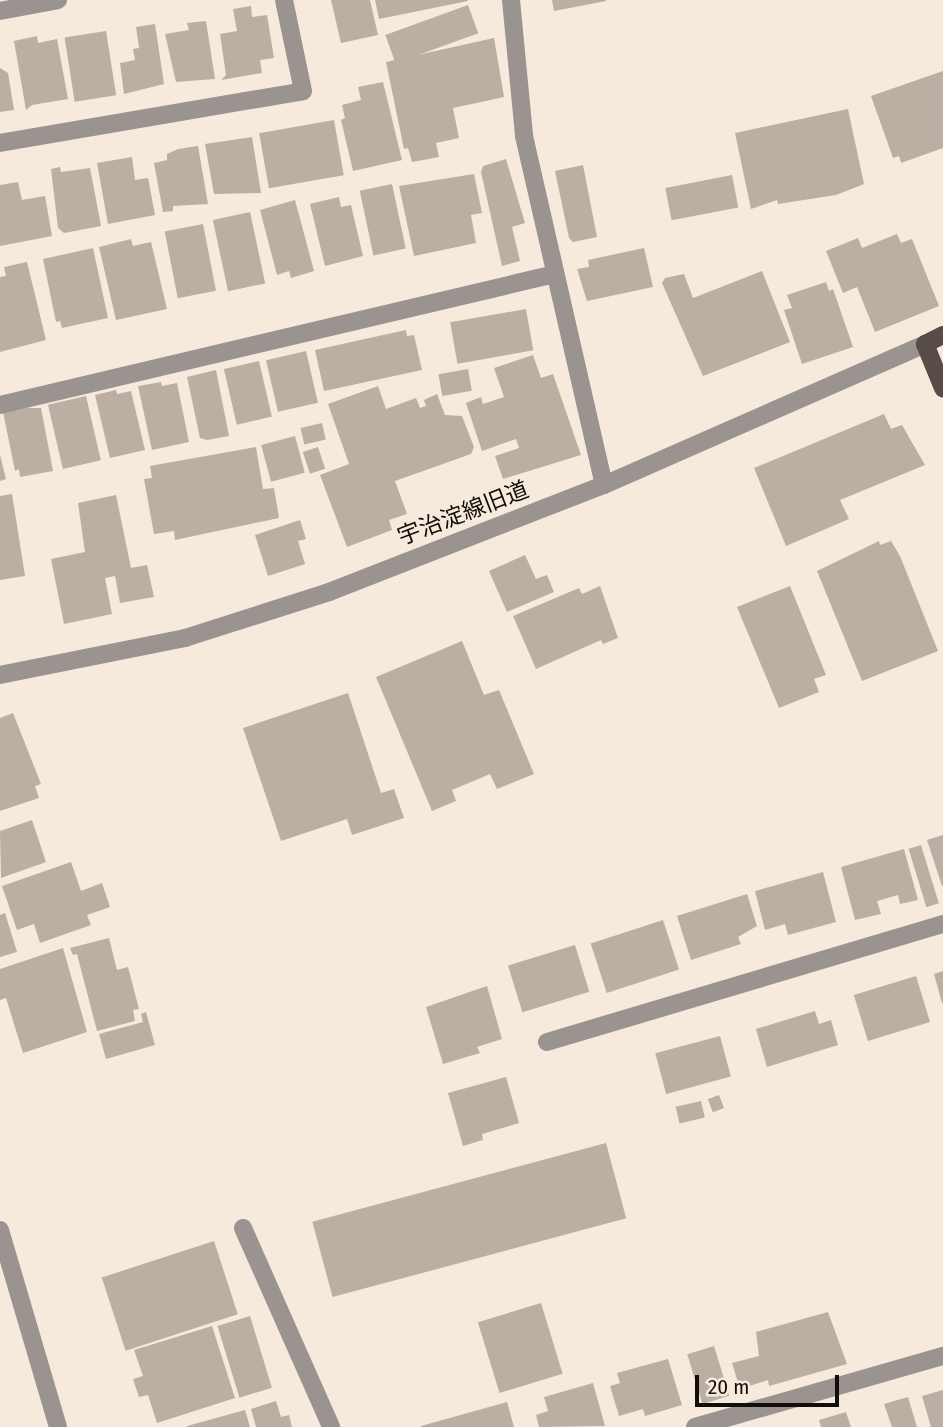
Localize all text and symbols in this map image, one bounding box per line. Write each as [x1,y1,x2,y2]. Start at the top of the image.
street label: 宇治淀線旧道 [394,475,532,551]
scale bar [698,1360,842,1404]
text: 20 m [708,1374,749,1400]

